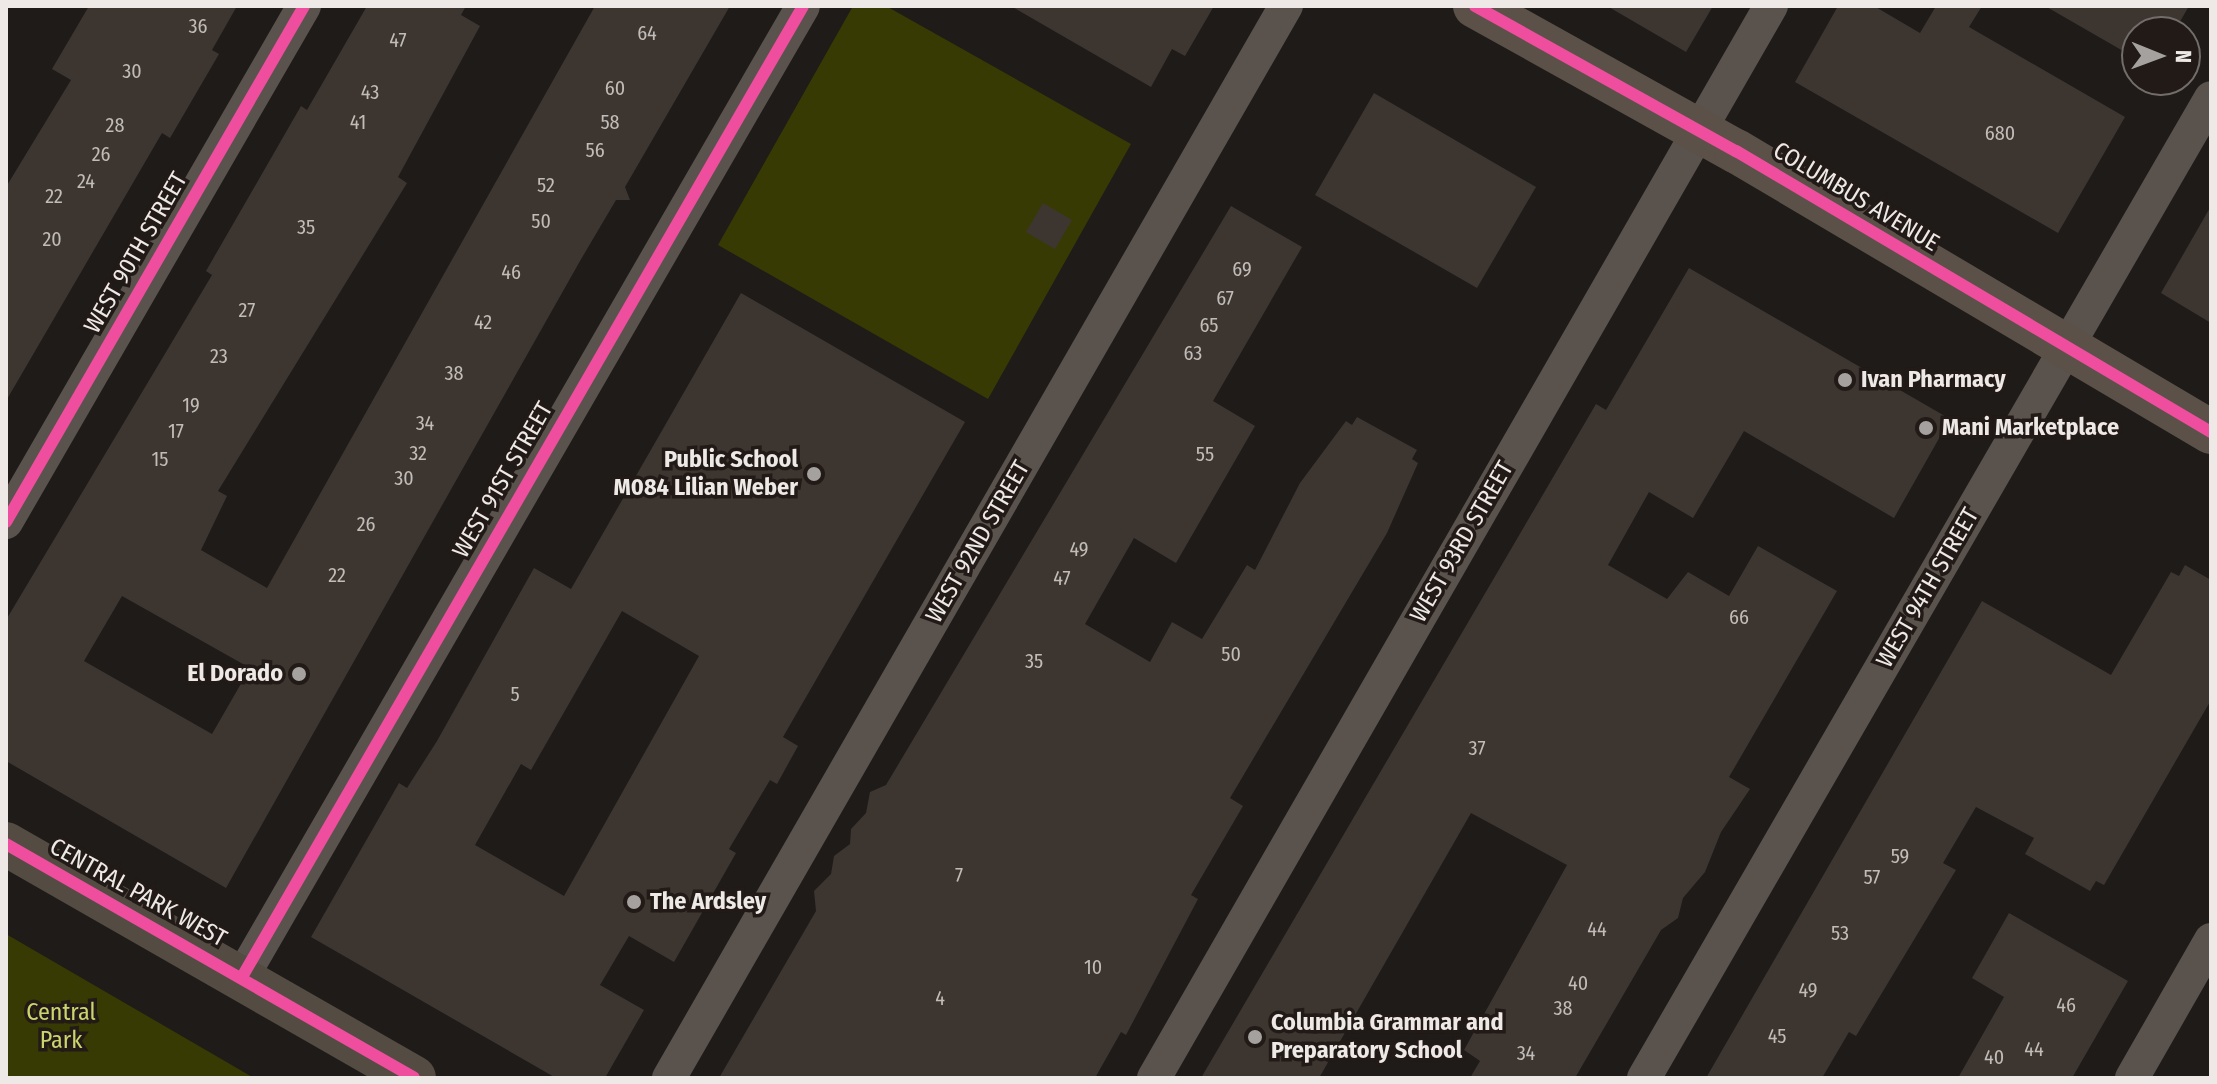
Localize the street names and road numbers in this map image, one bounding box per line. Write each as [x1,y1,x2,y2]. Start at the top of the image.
street label: COLUMBUS AVENUE [1768,136,1944,258]
street label: WEST 90TH STREET [78,167,194,339]
street label: WEST 91ST STREET [447,397,559,563]
street label: WEST 92ND STREET [920,456,1036,628]
street label: WEST 93RD STREET [1404,456,1520,628]
street label: WEST 94TH STREET [1871,503,1985,673]
street label: CENTRAL PARK WEST [45,832,231,954]

